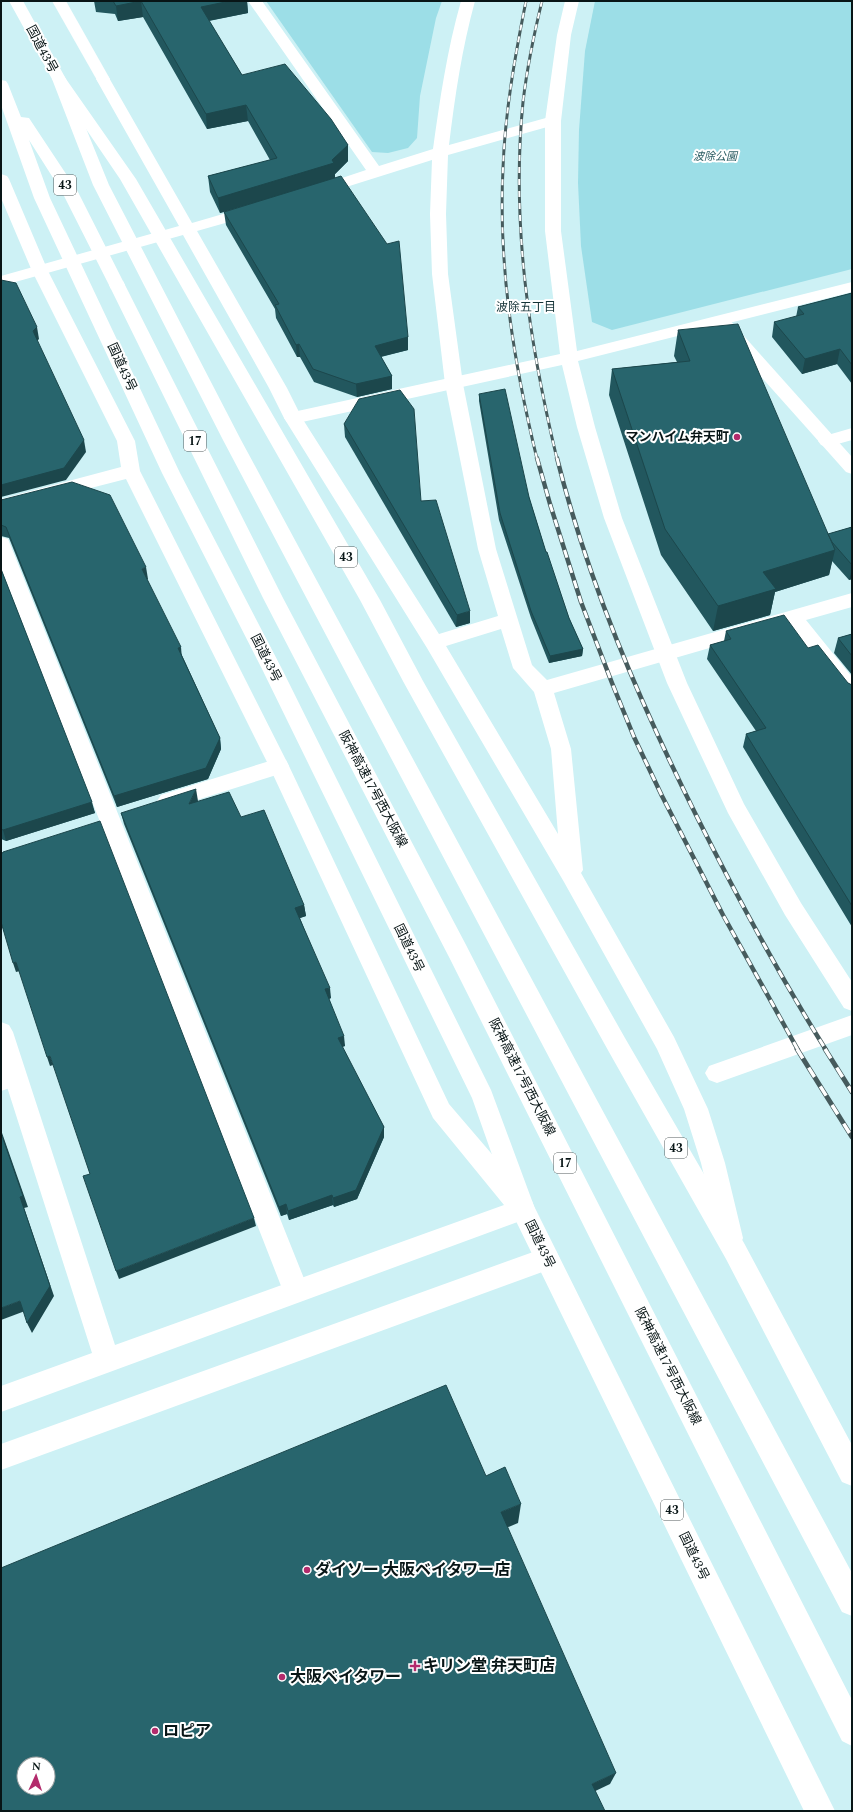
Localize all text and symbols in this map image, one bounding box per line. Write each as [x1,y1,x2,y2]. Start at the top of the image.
street label: 国道43号 [21,21,63,77]
park label: 波除公園 [693,148,739,165]
road number: 43 [54,175,76,195]
district label: 波除五丁目 [496,298,556,317]
street label: 国道43号 [102,339,142,395]
place label: マンハイム弁天町 [626,427,729,447]
road number: 17 [184,431,206,451]
marker: マンハイム弁天町 [732,432,742,442]
road number: 43 [335,547,357,567]
street label: 国道43号 [245,630,287,686]
street label: 阪神高速17号西大阪線 [334,727,412,851]
street label: 国道43号 [389,920,429,976]
street label: 阪神高速17号西大阪線 [484,1015,560,1139]
road number: 43 [665,1138,687,1158]
road number: 17 [554,1153,576,1173]
street label: 国道43号 [520,1216,560,1272]
street label: 阪神高速17号西大阪線 [630,1304,706,1428]
road number: 43 [661,1500,683,1520]
street label: 国道43号 [674,1528,714,1584]
place label: ダイソー 大阪ベイタワー店 [315,1558,510,1582]
marker: ダイソー 大阪ベイタワー店 [302,1565,312,1575]
place label: キリン堂 弁天町店 [423,1654,555,1678]
marker: キリン堂 弁天町店 [410,1661,420,1671]
place label: 大阪ベイタワー [290,1665,401,1689]
marker: 大阪ベイタワー [277,1672,287,1682]
place label: ロピア [163,1719,211,1743]
marker: ロピア [150,1726,160,1736]
north arrow [16,1756,56,1796]
text: N [32,1758,41,1775]

